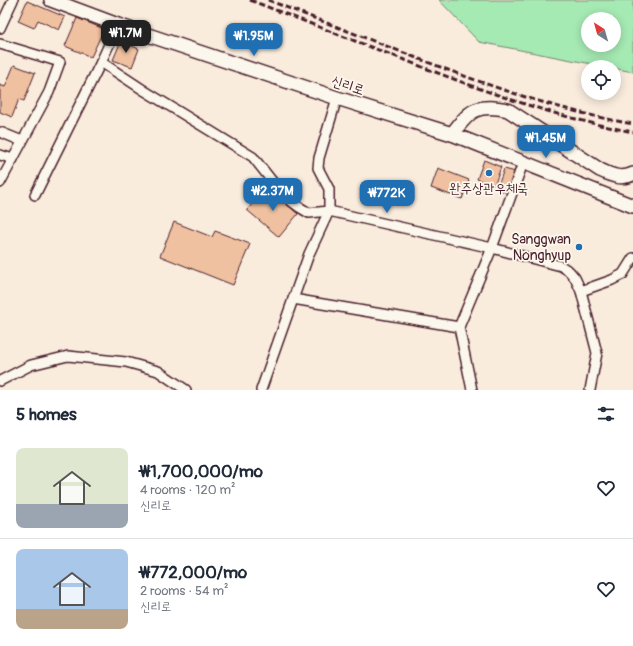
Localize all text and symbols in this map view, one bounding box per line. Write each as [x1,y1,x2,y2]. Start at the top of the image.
north arrow [581,12,621,52]
map controls [581,12,621,100]
pin: ₩1.7M [98,20,154,54]
pin: ₩1.95M [221,23,287,57]
text: ₩1.7M [110,25,142,41]
text: ₩1.95M [235,28,273,44]
button: locate [581,60,621,100]
street label: 신리로 [329,72,367,99]
pin: ₩1.45M [513,125,579,159]
text: ₩1.45M [526,130,566,146]
marker: 완주상관우체국 [484,168,494,178]
pin: ₩2.37M [240,178,306,212]
pin: ₩772K [359,180,415,214]
place label: 완주상관우체국 [450,180,528,197]
text: ₩2.37M [252,183,294,199]
text: ₩772K [369,185,405,201]
place label: Sanggwan Nonghyup [511,231,571,264]
marker: Sanggwan Nonghyup [574,242,584,252]
icon: filters [595,403,617,425]
text: 5 homes [16,404,77,425]
text: ₩1,700,000/mo [140,461,263,482]
icon: home [48,464,96,512]
icon: heart [595,477,617,499]
text: 4 rooms · 120 m² [140,482,235,498]
text: 신리로 [140,498,171,514]
text: ₩772,000/mo [140,562,247,583]
icon: home [48,565,96,613]
icon: heart [595,578,617,600]
text: 2 rooms · 54 m² [140,583,228,599]
text: 신리로 [140,599,171,615]

